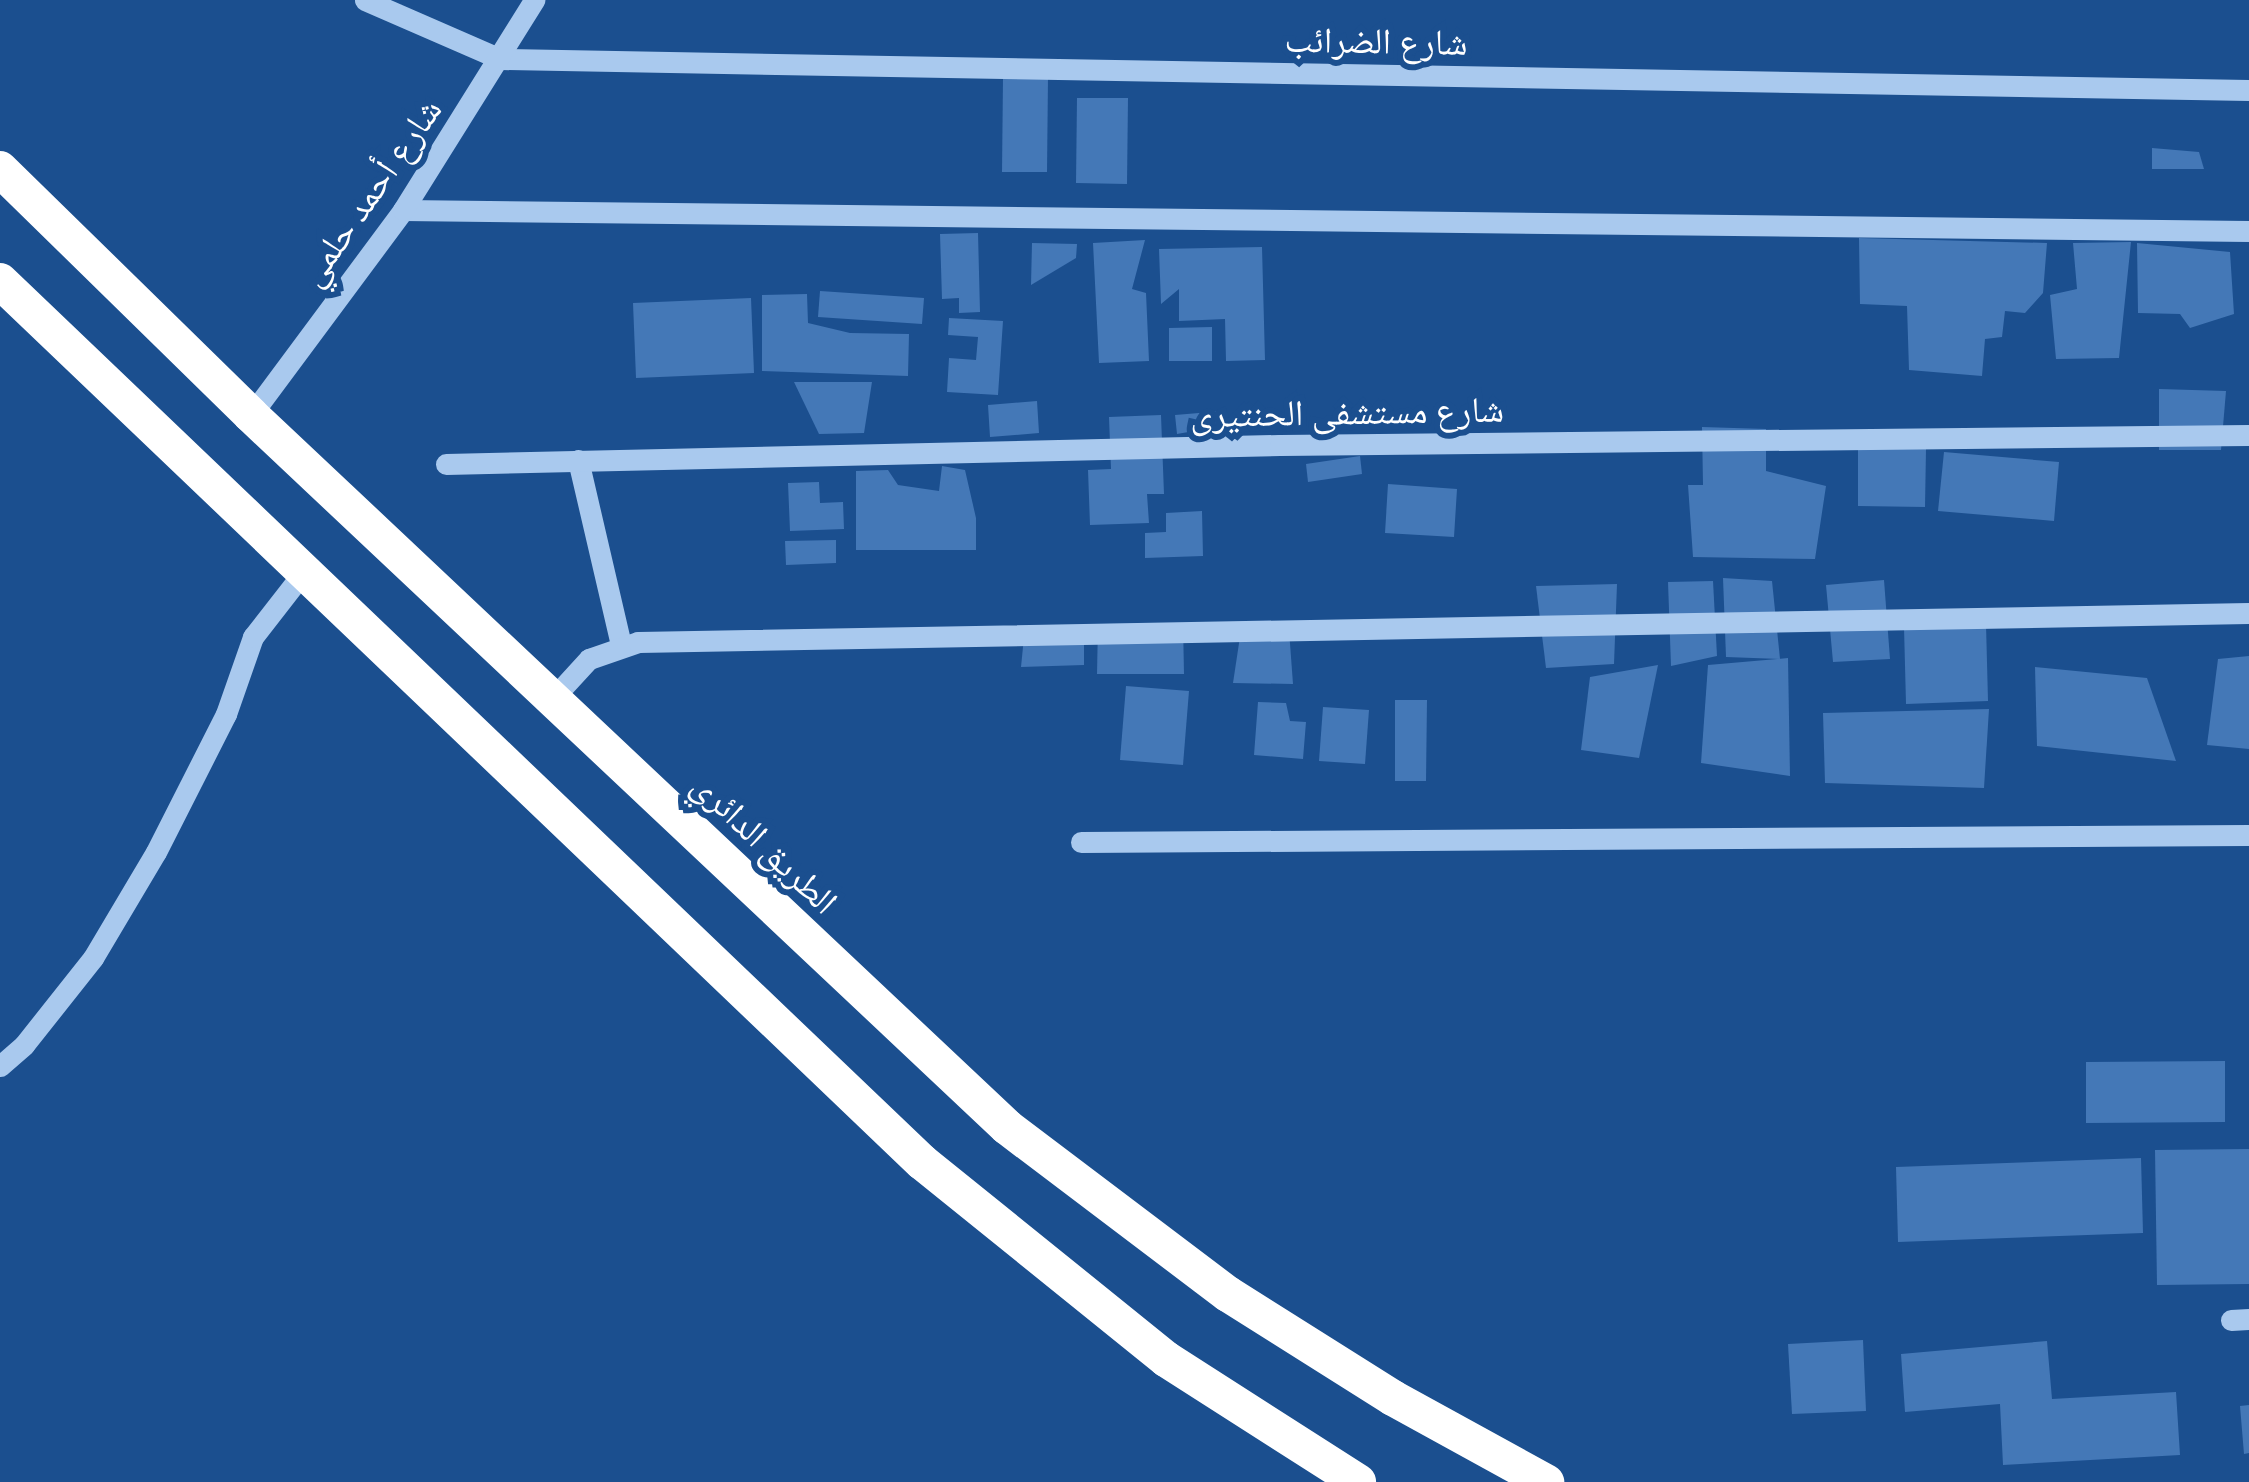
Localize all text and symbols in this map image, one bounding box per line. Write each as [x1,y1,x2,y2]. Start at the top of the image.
street label: شارع الضرائب [1284,18,1468,64]
street label: شارع أحمد حلمي [289,90,451,294]
street label: شارع مستشفى الحنتيرى [1190,388,1504,436]
street label: الطريق الدائري [683,763,847,923]

